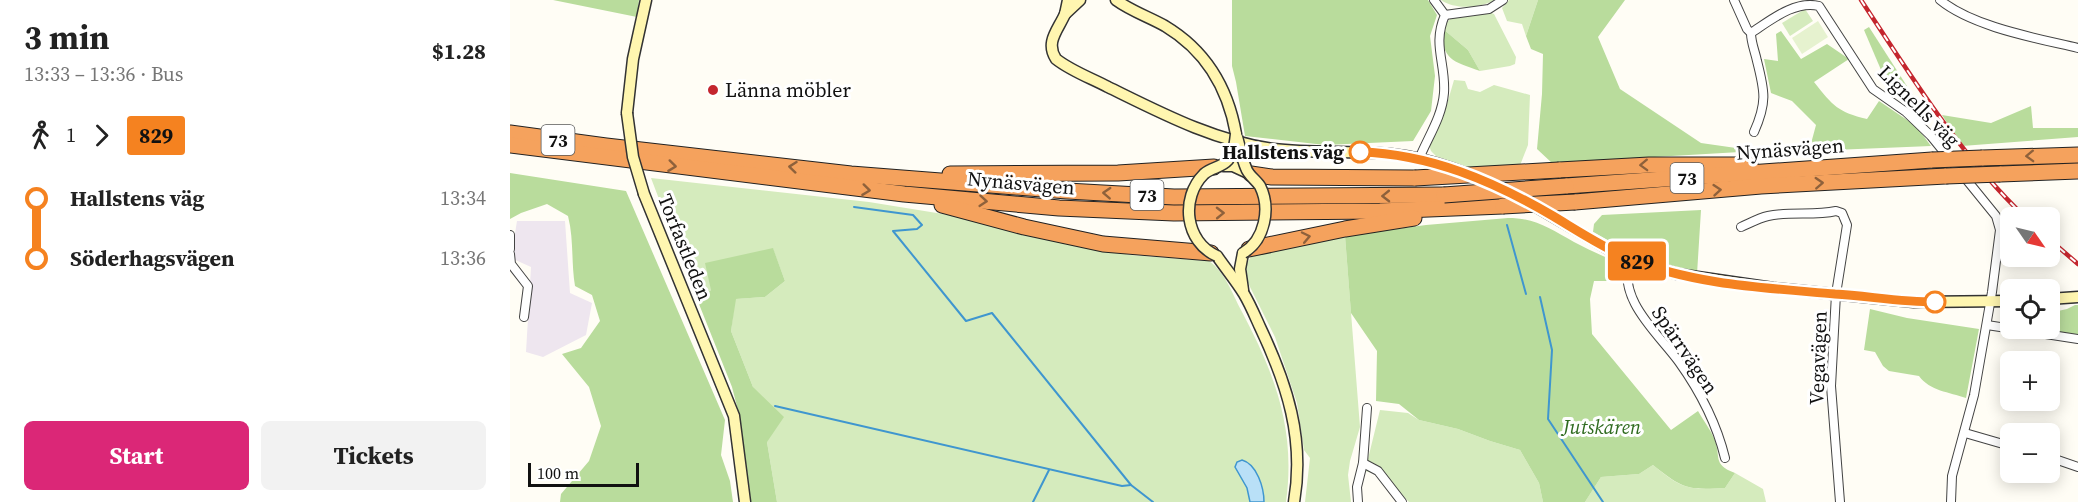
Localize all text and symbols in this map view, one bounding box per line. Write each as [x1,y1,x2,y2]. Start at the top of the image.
text: 3 min [24,15,110,60]
text: $1.28 [432,36,486,66]
street label: Lignells väg [1872,59,1966,153]
text: 13:33 – 13:36 · Bus [24,60,183,88]
place label: Länna möbler [725,76,851,104]
marker: Länna möbler [706,83,720,97]
icon: walk [24,119,57,152]
icon: forward [85,119,118,152]
text: 1 [66,121,76,149]
text: 829 [139,121,173,150]
road number: 73 [542,125,574,155]
street label: Nynäsvägen [1735,131,1845,167]
place label: Hallstens väg [1222,138,1344,166]
marker: Hallstens väg [1349,141,1371,163]
one-way arrow [2025,150,2034,163]
one-way arrow [1639,159,1648,172]
one-way arrow [668,160,677,172]
one-way arrow [789,161,798,174]
road number: 73 [1670,163,1704,193]
street label: Nynäsvägen [966,164,1076,202]
one-way arrow [1814,177,1823,190]
road number: 73 [1130,180,1164,210]
text: Hallstens väg [70,183,204,213]
one-way arrow [861,183,870,196]
text: 13:34 [440,184,486,212]
one-way arrow [1712,184,1722,197]
one-way arrow [1102,187,1111,200]
street label: Torfastleden [651,190,719,304]
one-way arrow [1381,190,1390,202]
one-way arrow [979,195,988,208]
one-way arrow [1215,207,1224,219]
north arrow [2000,207,2060,267]
map controls [2000,207,2060,483]
one-way arrow [1301,231,1311,244]
line badge: 829 [1602,242,1672,280]
text: Söderhagsvägen [70,243,235,273]
text: 13:36 [440,244,486,272]
text: 829 [1620,247,1654,276]
button: locate [2000,279,2060,339]
unlabelled marker [1924,291,1946,313]
street label: Spärrvägen [1645,300,1725,400]
street label: Vegavägen [1802,310,1834,406]
button: + [2000,351,2060,411]
park label: Jutskären [1560,413,1642,441]
button: Start [24,421,249,490]
button: Tickets [261,421,486,490]
button: − [2000,423,2060,483]
scale bar [528,460,639,488]
text: 100 m [537,462,579,484]

